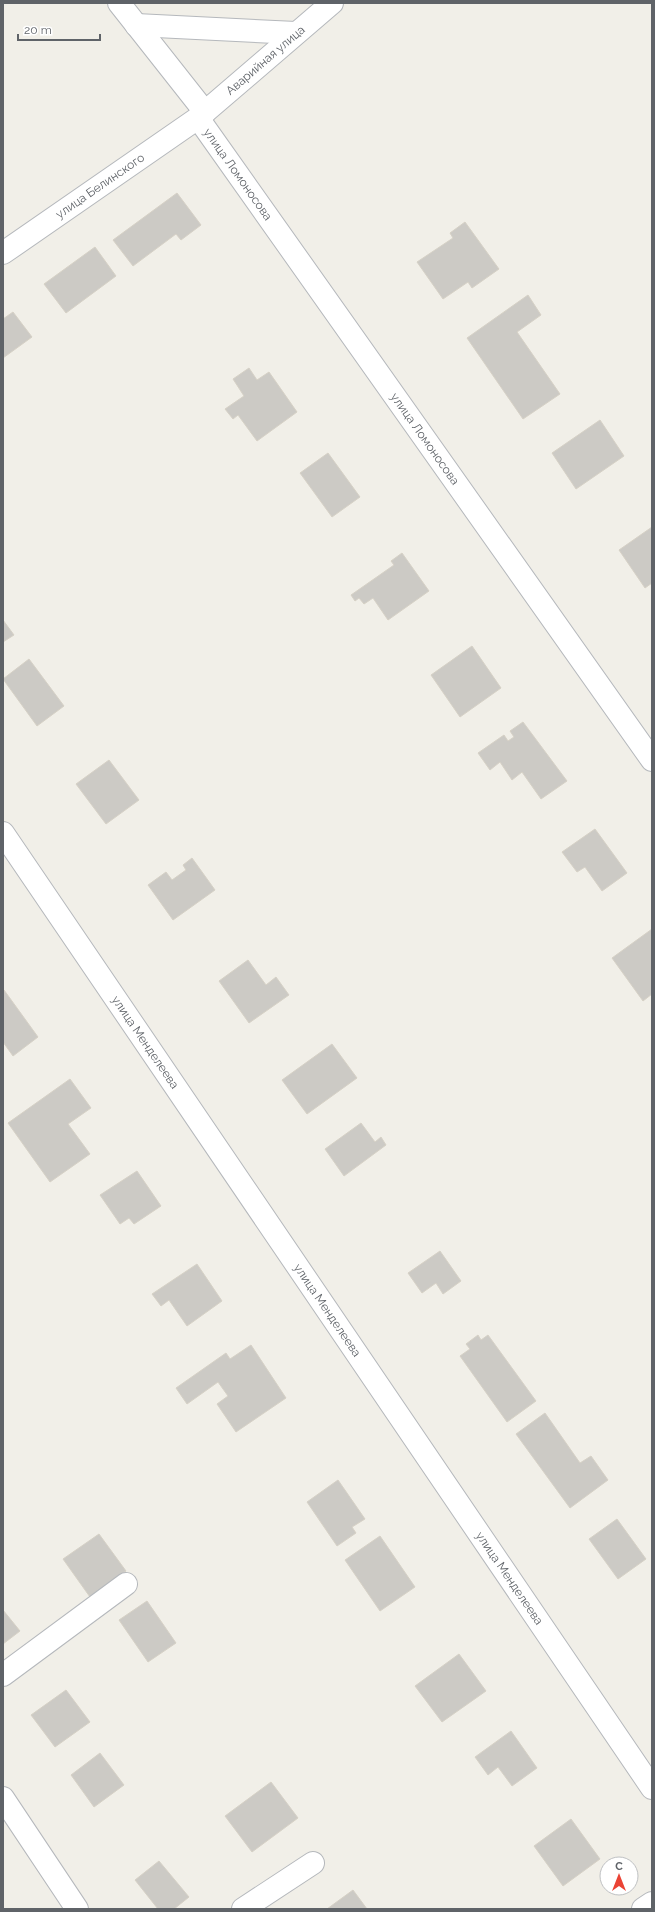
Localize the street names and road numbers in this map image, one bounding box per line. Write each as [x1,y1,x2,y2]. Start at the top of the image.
street label: Аварийная улица [223,23,308,98]
street label: улица Ломоносова [201,126,275,223]
street label: улица Белинского [53,150,147,221]
street label: улица Ломоносова [388,390,462,488]
street label: улица Менделеева [109,993,182,1091]
street label: улица Менделеева [291,1261,364,1359]
street label: улица Менделеева [473,1529,546,1627]

